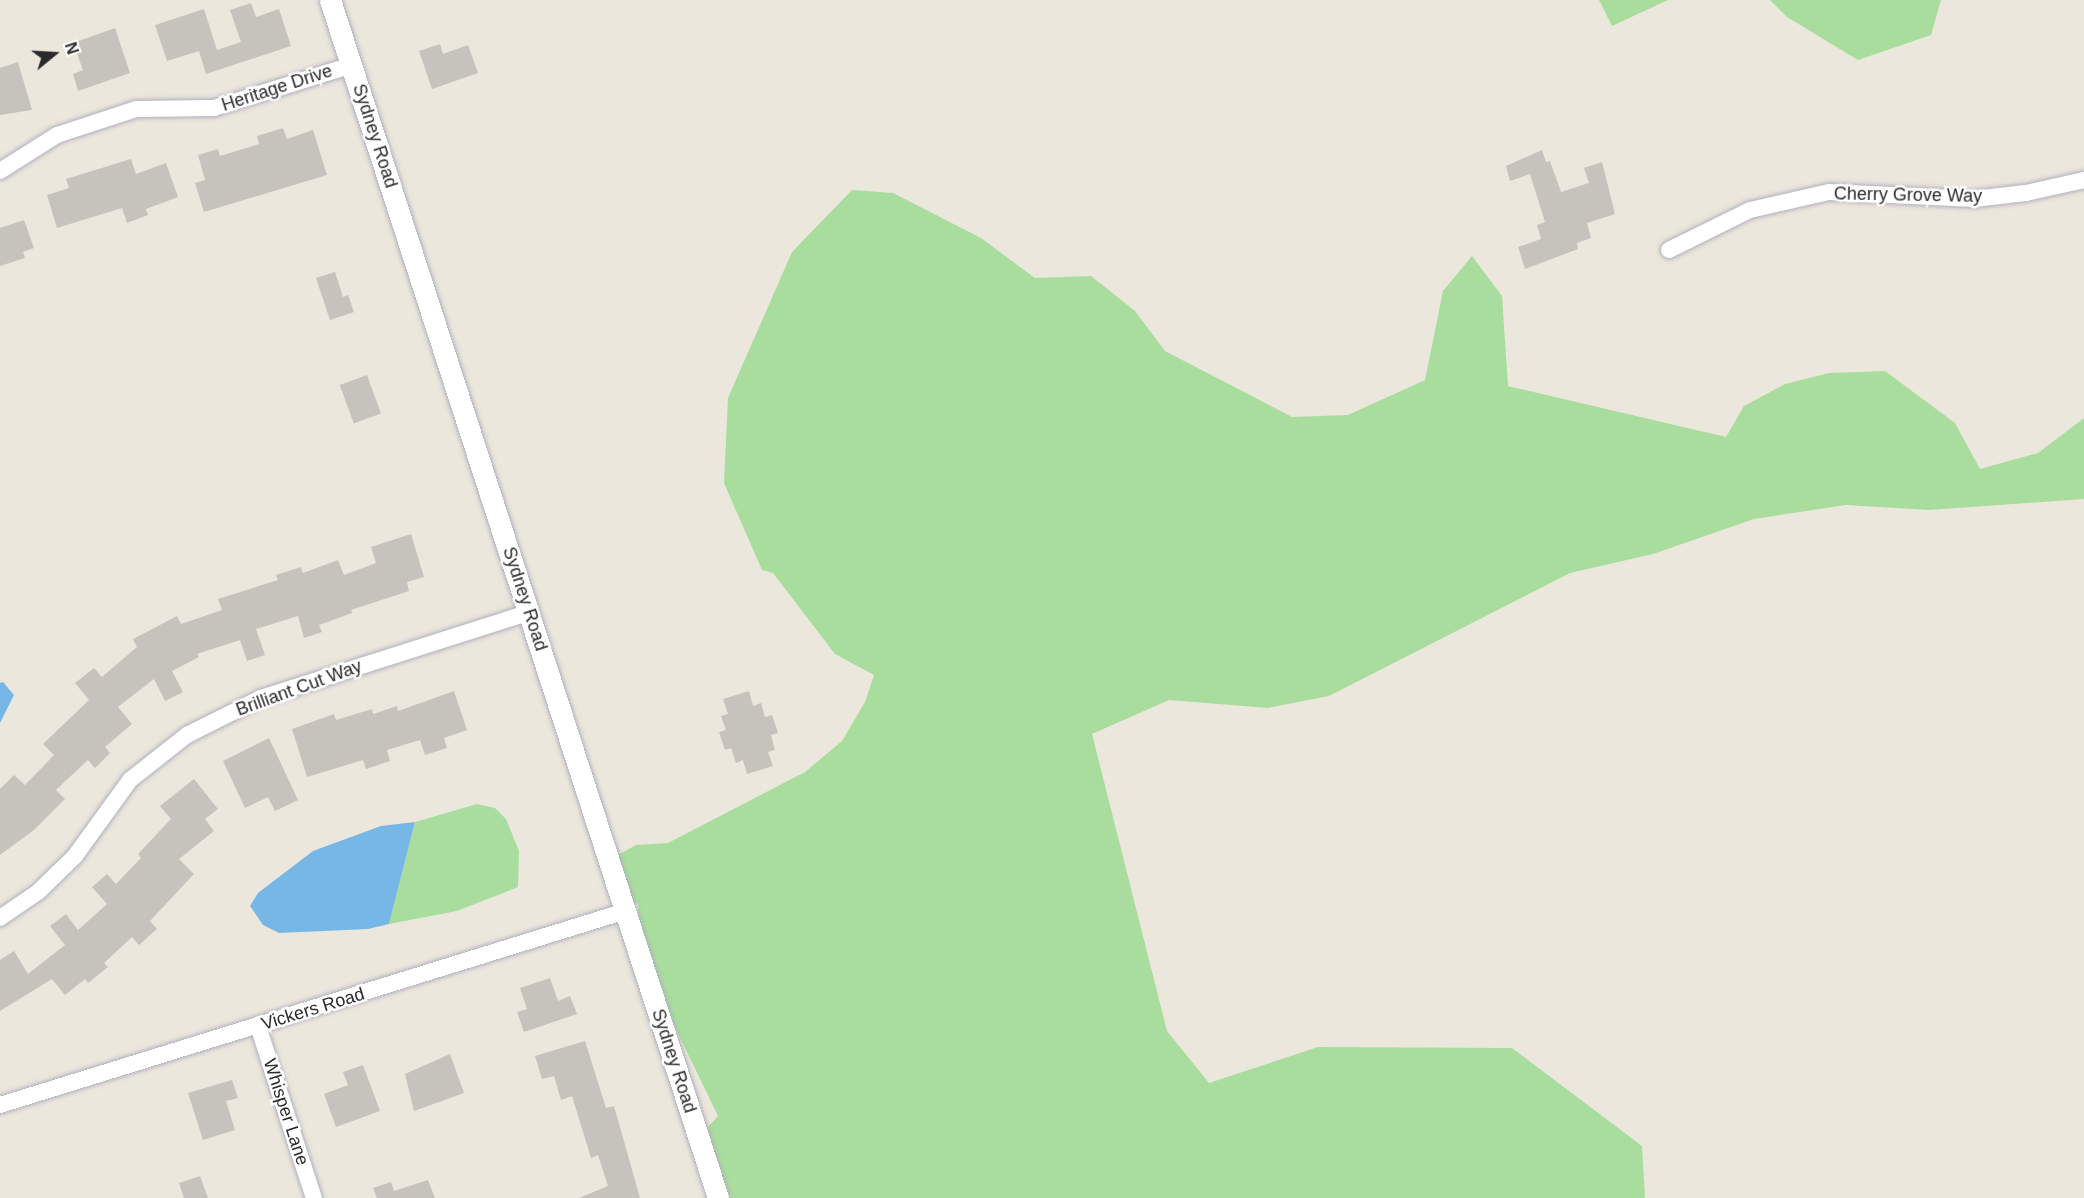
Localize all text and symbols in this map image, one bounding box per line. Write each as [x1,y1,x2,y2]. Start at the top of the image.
north arrow [24,24,84,84]
text: N [62,40,81,56]
street label: Heritage Drive [219,60,335,116]
street label: Sydney Road [348,81,402,191]
street label: Cherry Grove Way [1834,183,1982,207]
street label: Sydney Road [498,544,552,654]
street label: Brilliant Cut Way [233,655,365,721]
street label: Vickers Road [259,983,367,1035]
street label: Sydney Road [647,1006,701,1116]
street label: Whisper Lane [259,1056,313,1168]

